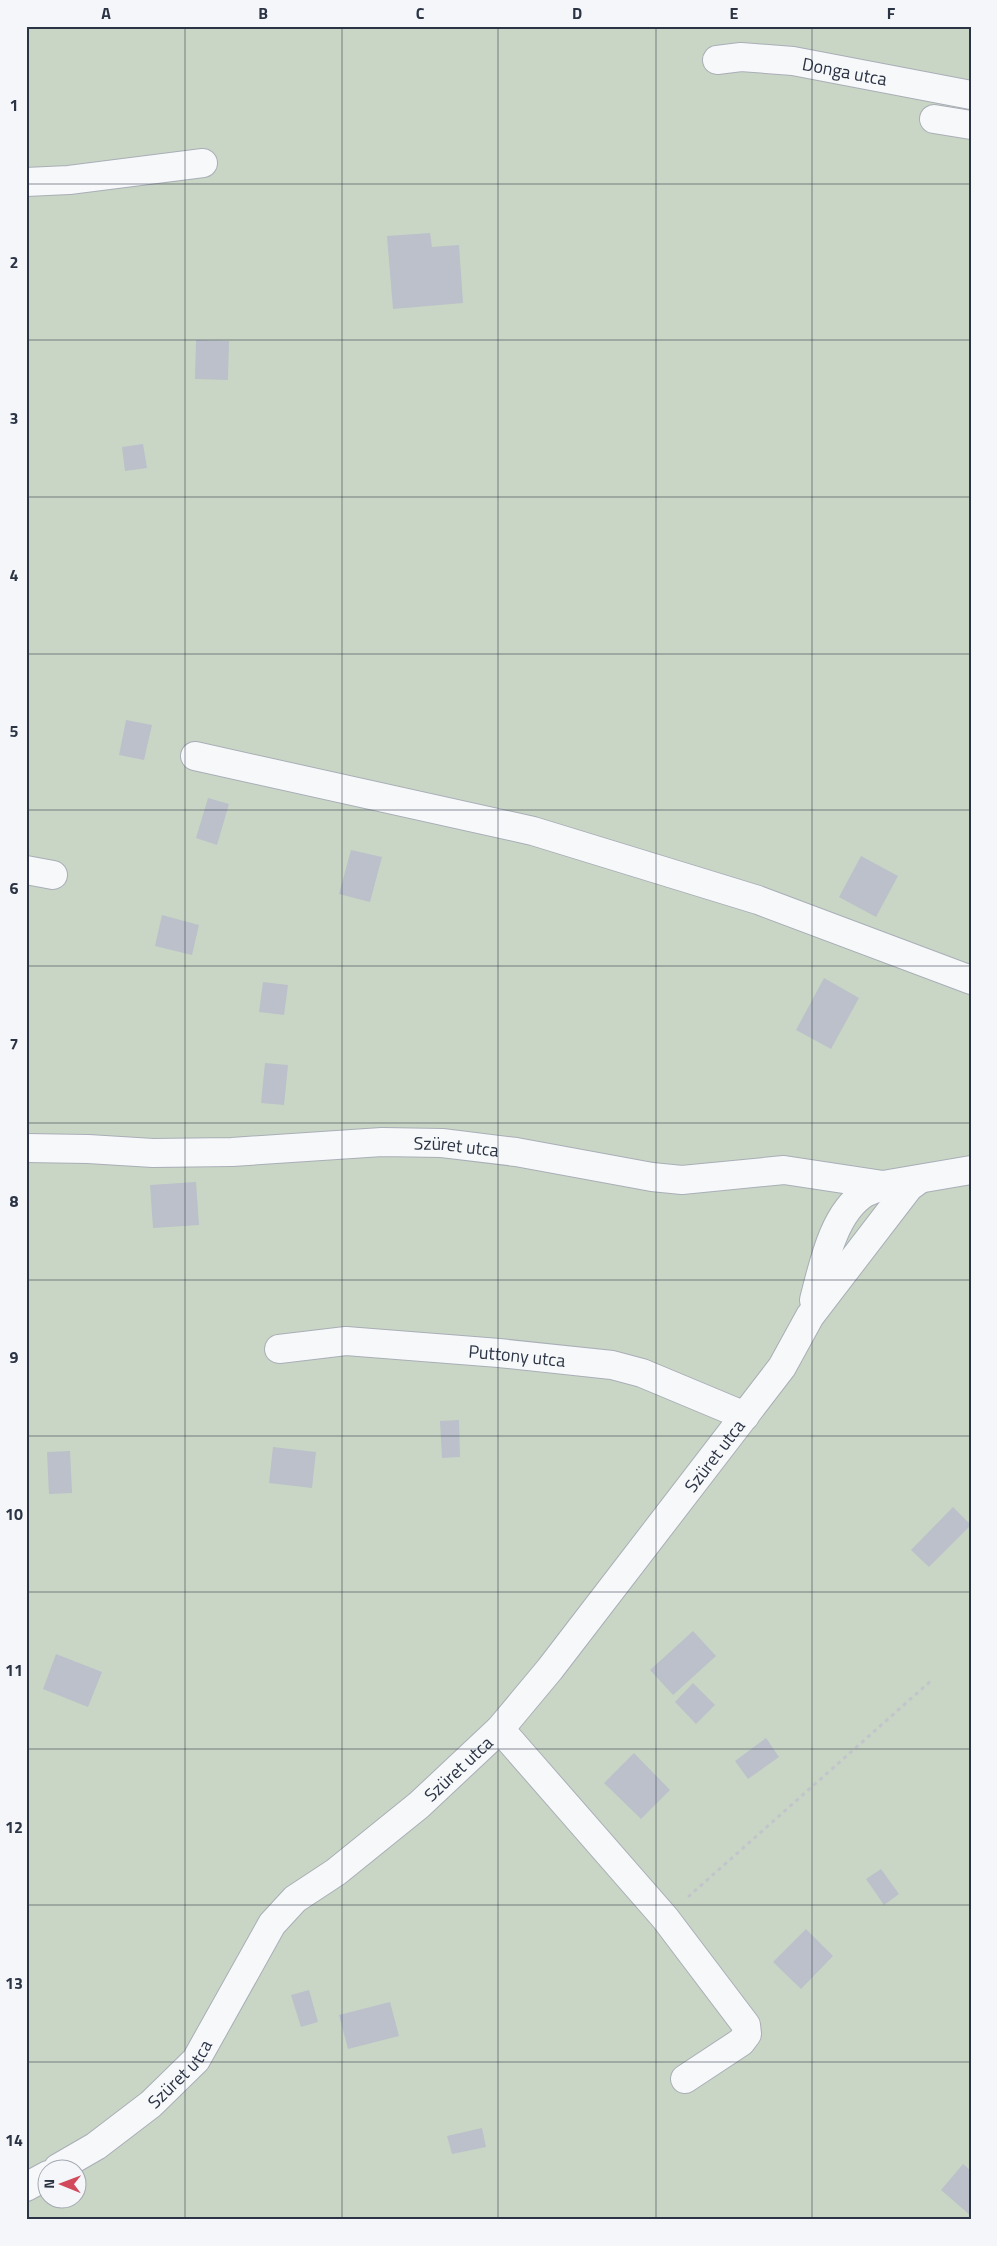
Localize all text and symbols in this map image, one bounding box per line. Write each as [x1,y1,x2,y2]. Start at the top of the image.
text: A [101,1,111,25]
text: B [258,1,268,25]
text: C [416,1,425,25]
text: D [572,1,582,25]
text: E [730,1,739,25]
text: F [887,1,896,25]
street label: Donga utca [800,50,889,92]
text: 1 [10,93,18,117]
text: 2 [10,250,18,274]
text: 3 [10,406,18,430]
text: 4 [10,563,19,587]
text: 5 [10,719,19,743]
text: 6 [10,876,19,900]
text: 7 [10,1032,18,1056]
street label: Szüret utca [413,1129,501,1163]
text: 8 [10,1189,19,1213]
street label: Puttony utca [467,1337,567,1373]
text: 9 [10,1345,19,1369]
street label: Szüret utca [677,1413,751,1498]
text: 10 [5,1502,23,1526]
text: 11 [5,1658,23,1682]
street label: Szüret utca [417,1729,498,1808]
text: 12 [5,1815,23,1839]
text: 13 [5,1971,23,1995]
street label: Szüret utca [141,2034,218,2114]
text: 14 [5,2128,23,2152]
north arrow [38,2158,88,2208]
text: N [38,2179,59,2189]

